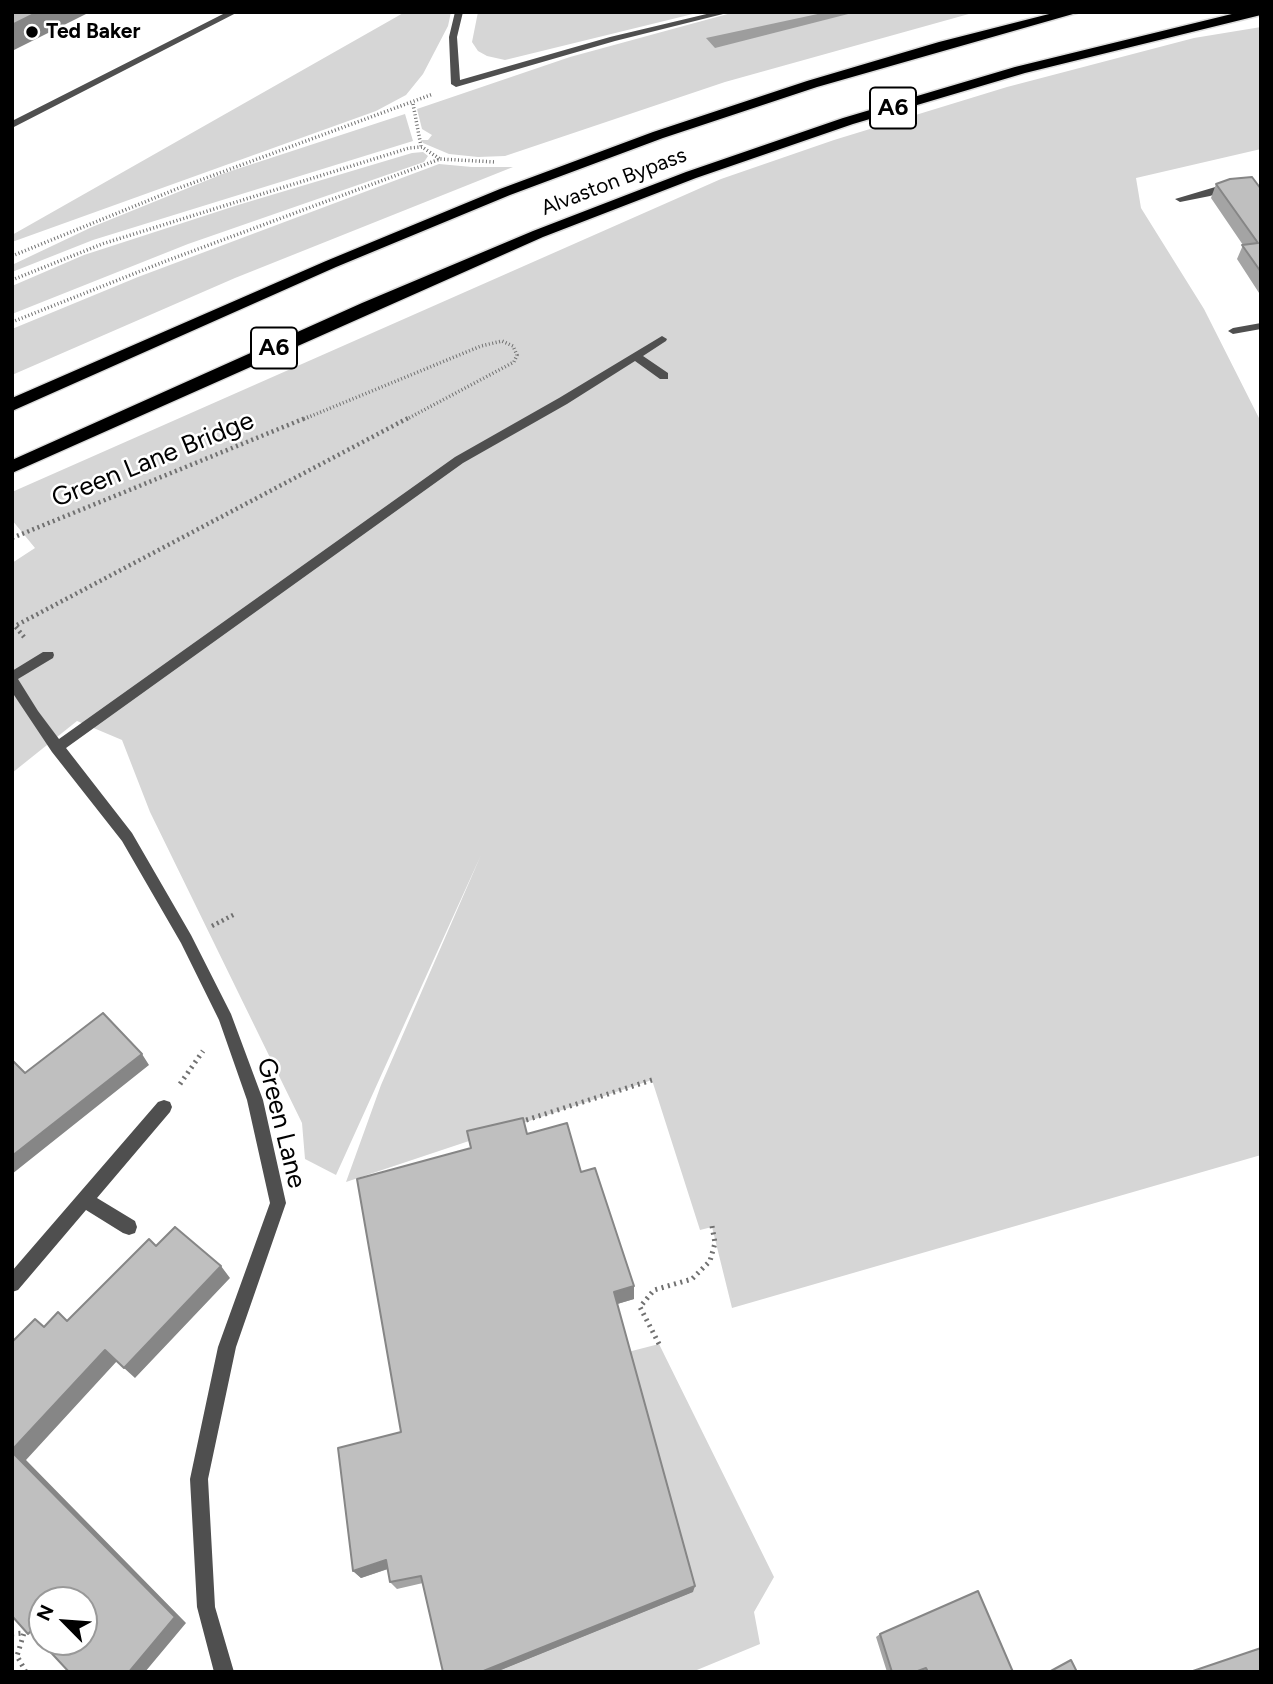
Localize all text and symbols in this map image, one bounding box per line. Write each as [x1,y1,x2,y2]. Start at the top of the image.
place label: Ted Baker [46,19,140,45]
marker: Ted Baker [24,24,40,40]
road number: A6 [870,88,916,128]
street label: Alvaston Bypass [538,143,690,221]
road number: A6 [251,328,297,368]
street label: Green Lane Bridge [47,405,259,515]
street label: Green Lane [250,1055,312,1191]
north arrow [28,1586,98,1656]
text: N [32,1601,59,1624]

